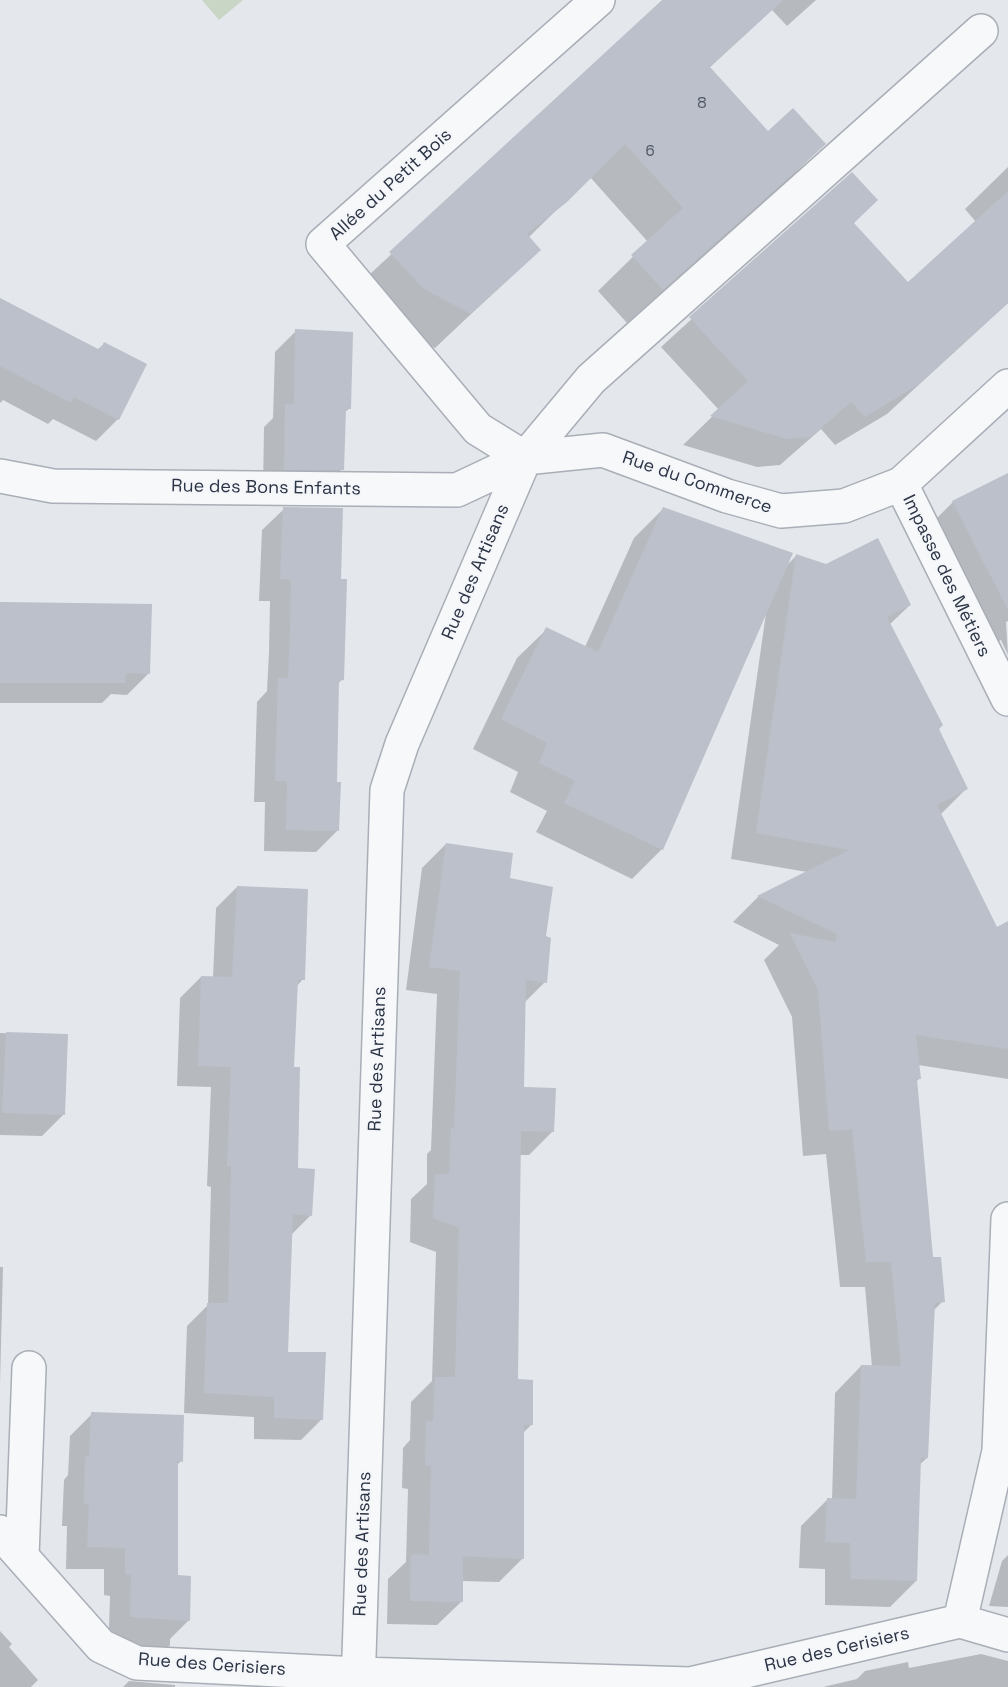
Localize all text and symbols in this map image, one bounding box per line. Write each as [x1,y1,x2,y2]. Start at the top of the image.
house number: 8 [697,95,707,113]
street label: Allée du Petit Bois [326,125,456,245]
house number: 6 [645,143,655,161]
street label: Rue du Commerce [619,447,775,519]
street label: Rue des Bons Enfants [171,476,361,500]
street label: Impasse des Métiers [897,491,995,661]
street label: Rue des Artisans [438,501,514,643]
street label: Rue des Artisans [365,986,391,1132]
street label: Rue des Artisans [350,1471,376,1617]
street label: Rue des Cerisiers [762,1623,912,1677]
street label: Rue des Cerisiers [137,1649,287,1681]

